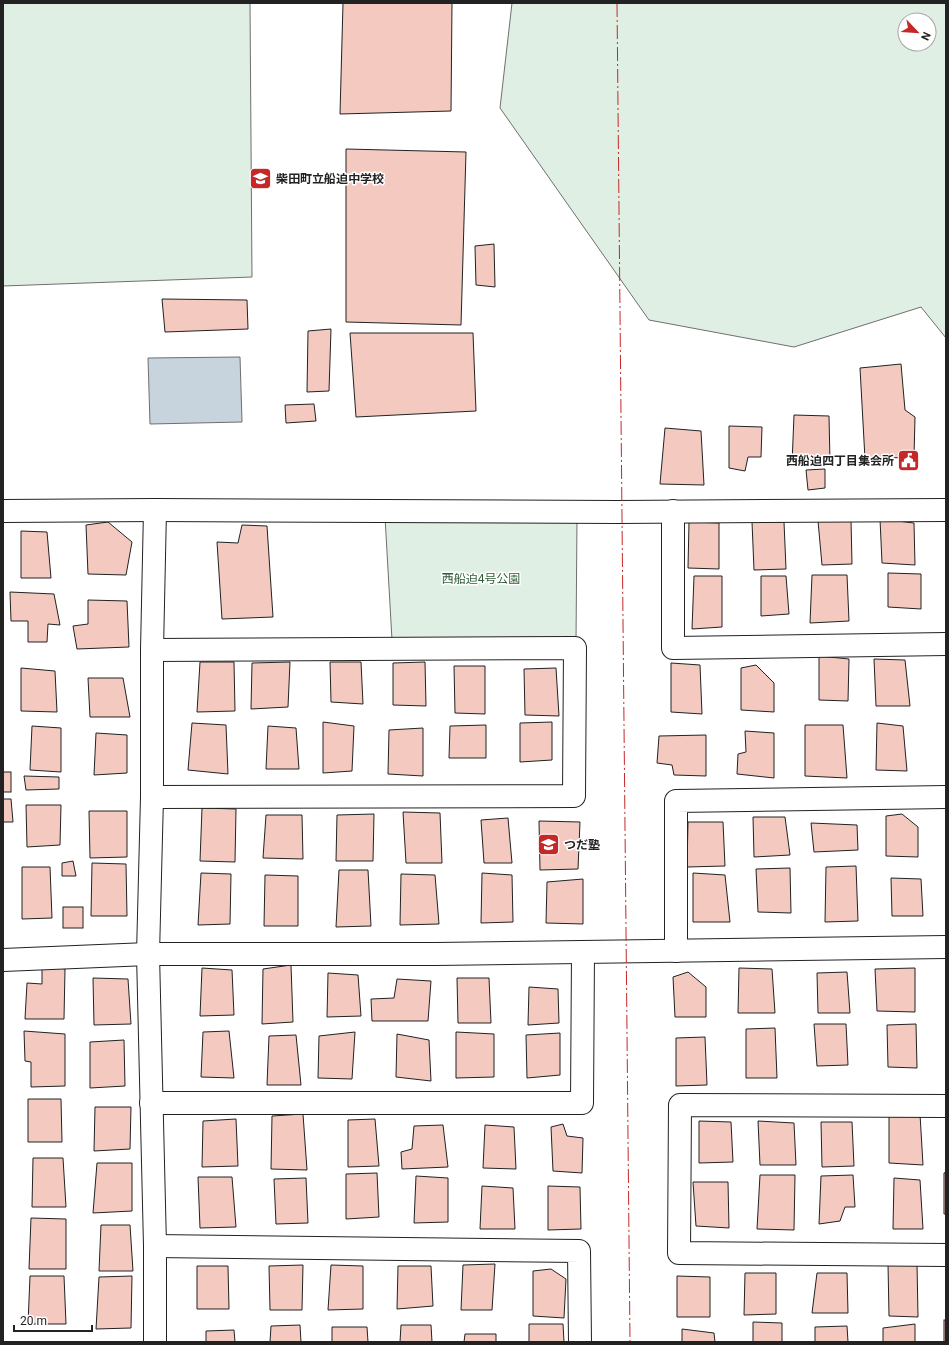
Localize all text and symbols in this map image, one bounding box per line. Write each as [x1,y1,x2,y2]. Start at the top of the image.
north arrow [897,12,937,52]
text: N [918,30,933,42]
school or university icon: 柴田町立船迫中学校 [248,166,274,192]
place label: 柴田町立船迫中学校 [276,172,384,186]
public building icon: 西船迫四丁目集会所 [896,448,922,474]
place label: 西船迫四丁目集会所 [786,454,894,468]
park label: 西船迫4号公園 [442,572,520,586]
school or university icon: つだ塾 [536,832,562,858]
place label: つだ塾 [564,838,600,852]
scale bar [14,1307,92,1333]
text: 20 m [20,1314,47,1328]

